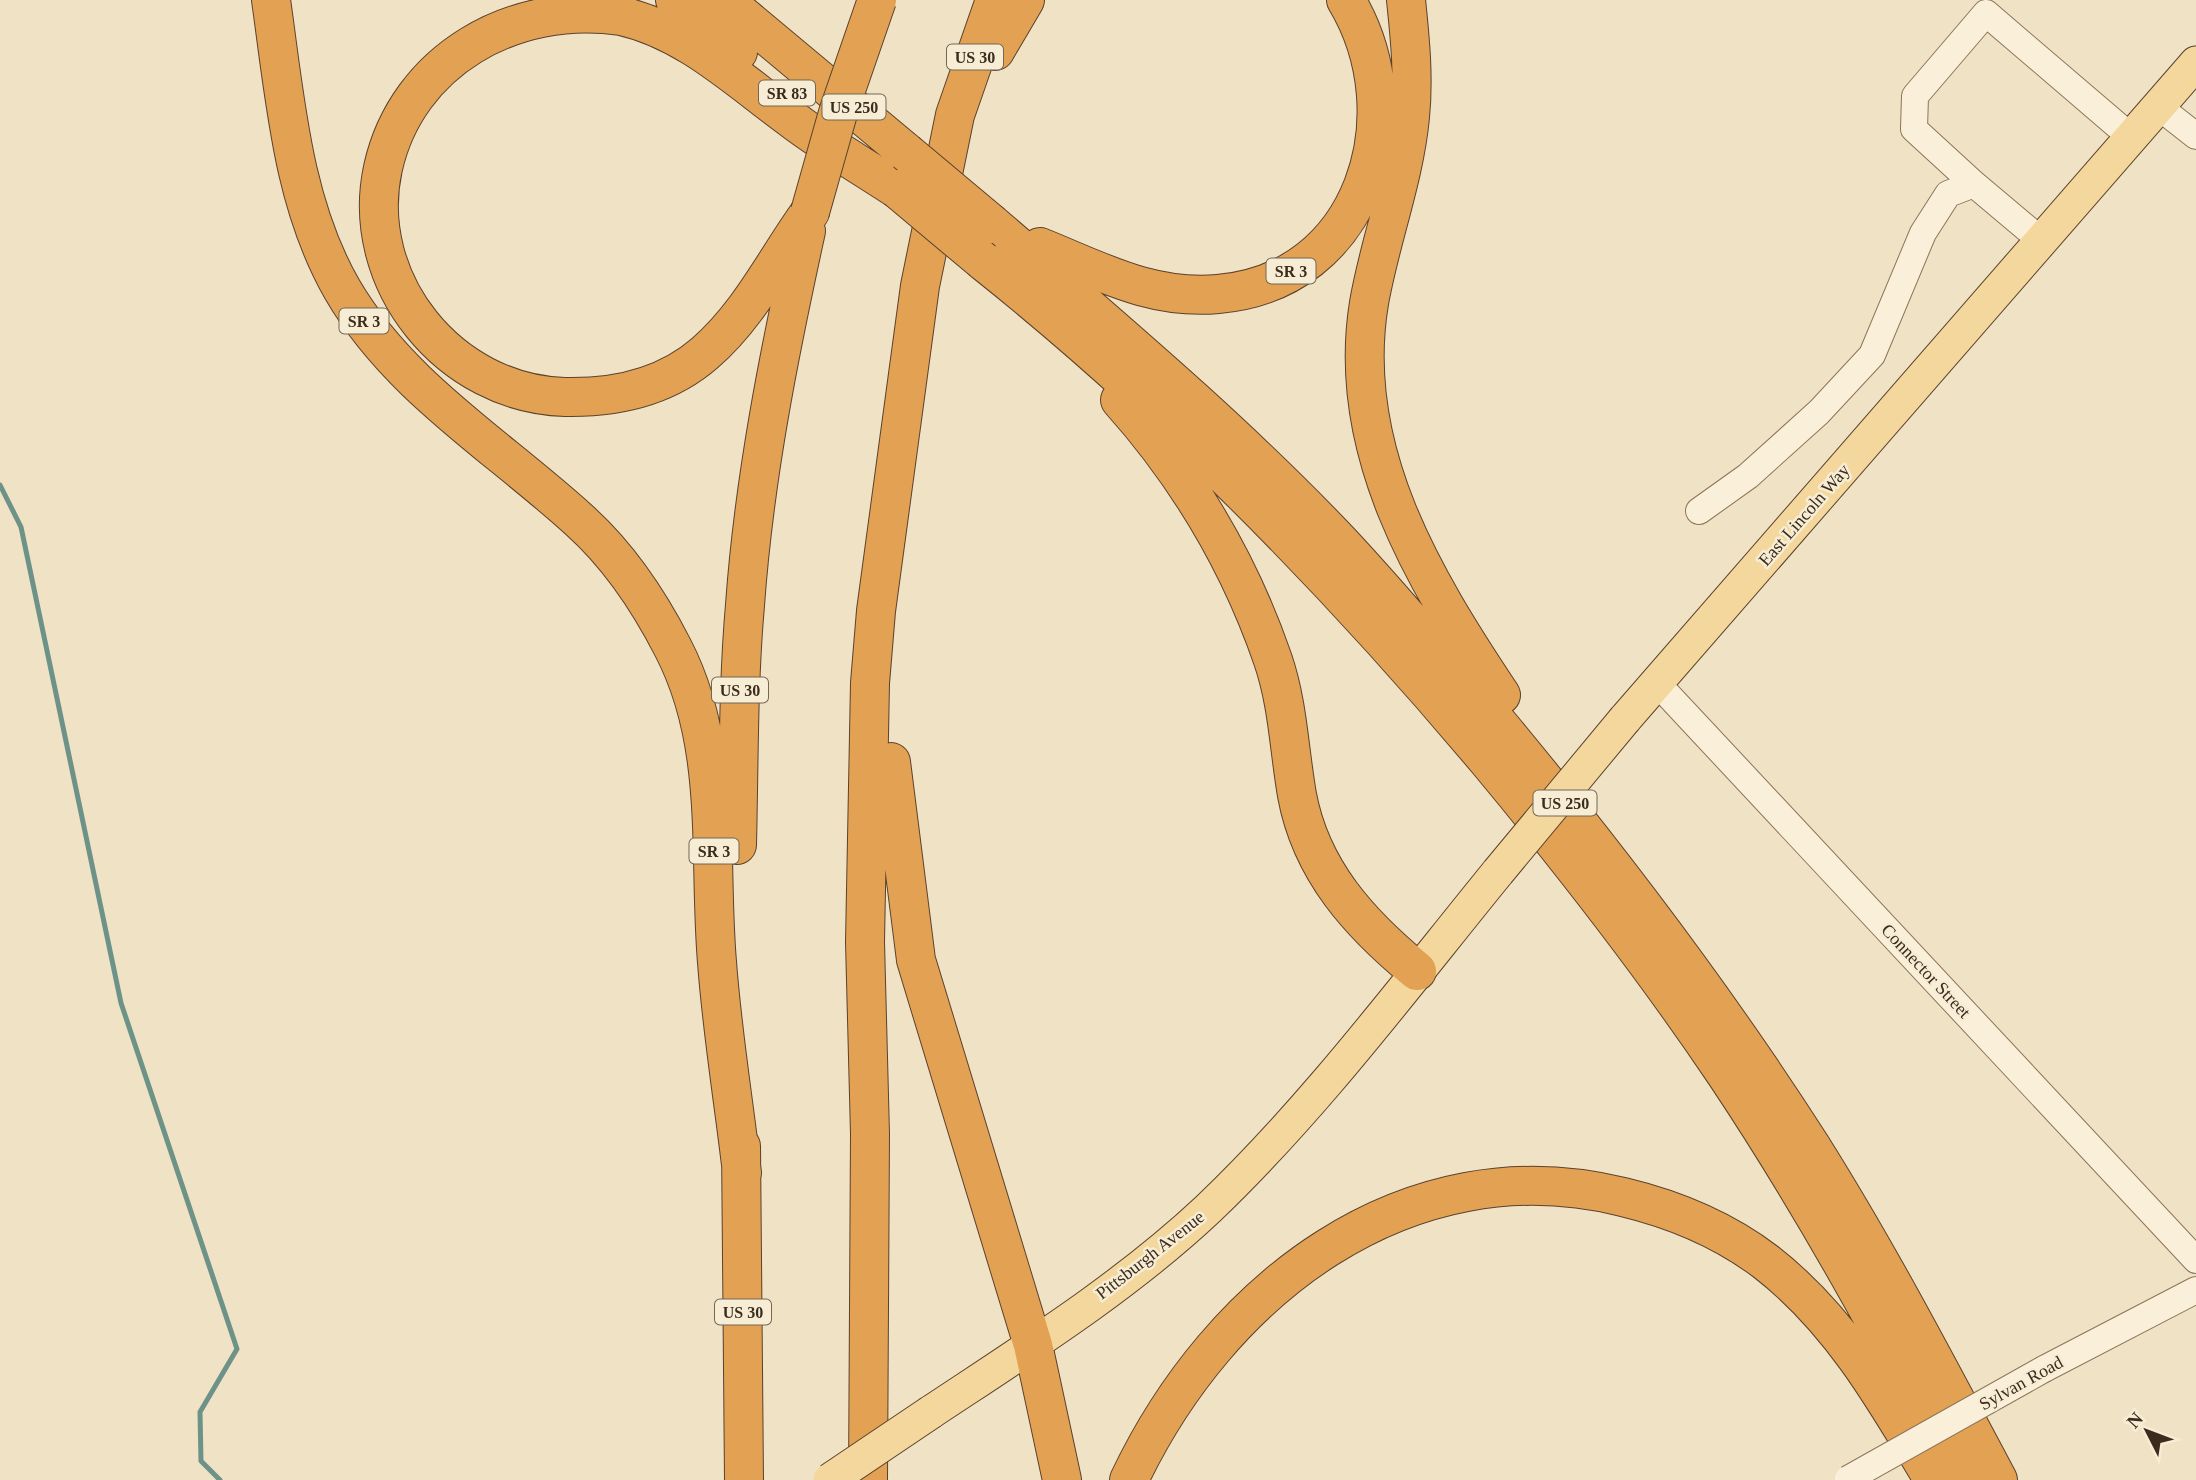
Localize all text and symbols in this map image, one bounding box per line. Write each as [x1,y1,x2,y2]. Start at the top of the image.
road number: US 30 [947,44,1003,69]
road number: SR 83 [759,80,815,106]
road number: US 250 [822,94,886,120]
road number: SR 3 [1266,258,1316,284]
road number: SR 3 [340,308,388,334]
street label: East Lincoln Way [1754,460,1854,570]
road number: US 30 [712,678,768,702]
road number: US 250 [1534,790,1596,816]
road number: SR 3 [690,838,738,864]
street label: Connector Street [1877,920,1975,1022]
street label: Pittsburgh Avenue [1092,1207,1208,1303]
road number: US 30 [715,1300,771,1324]
street label: Sylvan Road [1976,1352,2066,1414]
north arrow [2112,1396,2182,1466]
text: N [2122,1408,2147,1432]

